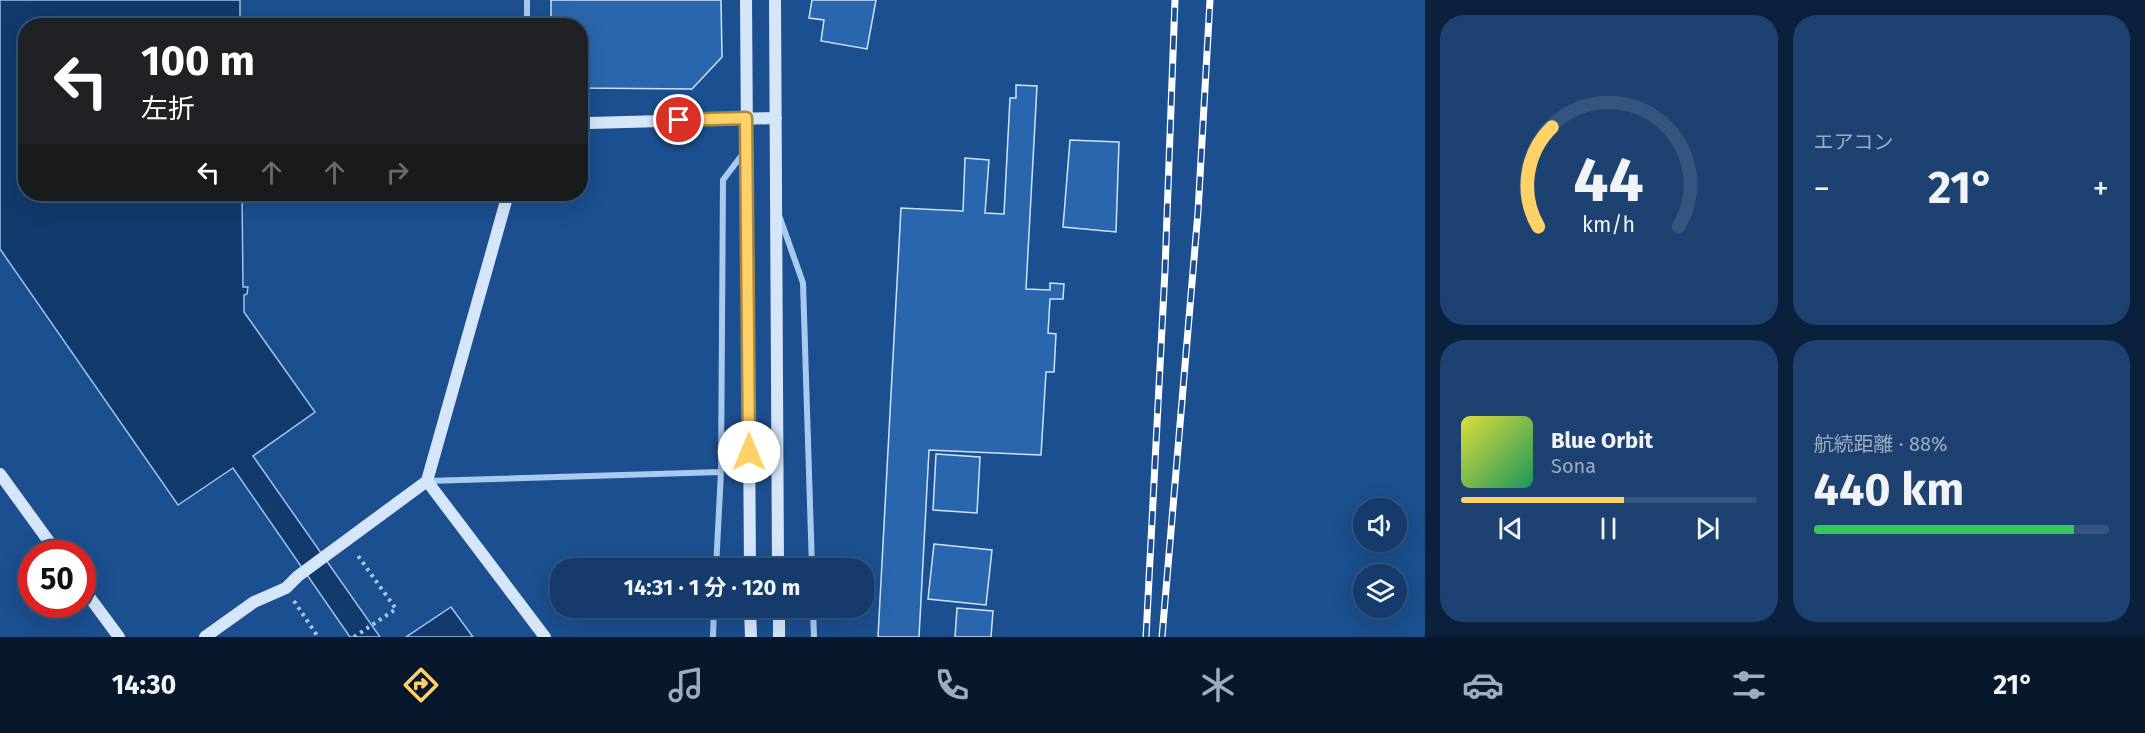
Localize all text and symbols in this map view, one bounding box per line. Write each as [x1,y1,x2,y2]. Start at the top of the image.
text: 100 m [141,36,255,86]
icon: left [42,42,120,120]
text: 左折 [141,93,195,125]
pin [653,94,704,145]
icon: arrive [662,103,695,136]
text: エアコン [1814,130,1894,154]
text: 44 [1573,143,1644,218]
icon: left [192,156,225,189]
icon: ahead [255,156,288,189]
icon: ahead [318,156,351,189]
icon: right [381,156,414,189]
text: 21° [1928,161,1995,215]
text: − [1814,169,1830,209]
text: + [2093,169,2109,209]
text: km/h [1582,212,1635,238]
position arrow [717,420,781,484]
text: Blue Orbit [1551,427,1653,454]
text: 航続距離 · 88% [1814,432,1947,456]
text: Sona [1551,454,1596,478]
text: 440 km [1814,463,1964,517]
map controls [1353,498,1407,618]
button: sound [1353,498,1407,552]
icon: previous [1494,512,1527,545]
icon: pause [1592,512,1625,545]
icon: next [1691,512,1724,545]
speed limit sign: 50 [18,540,96,618]
button: layers [1353,564,1407,618]
text: 14:31 · 1 分 · 120 m [624,574,800,601]
icon: directions [400,664,442,706]
icon: music [665,664,707,706]
icon: phone [931,664,973,706]
icon: climate [1197,664,1239,706]
icon: car [1462,664,1504,706]
icon: filters [1728,664,1770,706]
text: 14:30 [112,669,176,701]
text: 21° [1993,669,2033,701]

